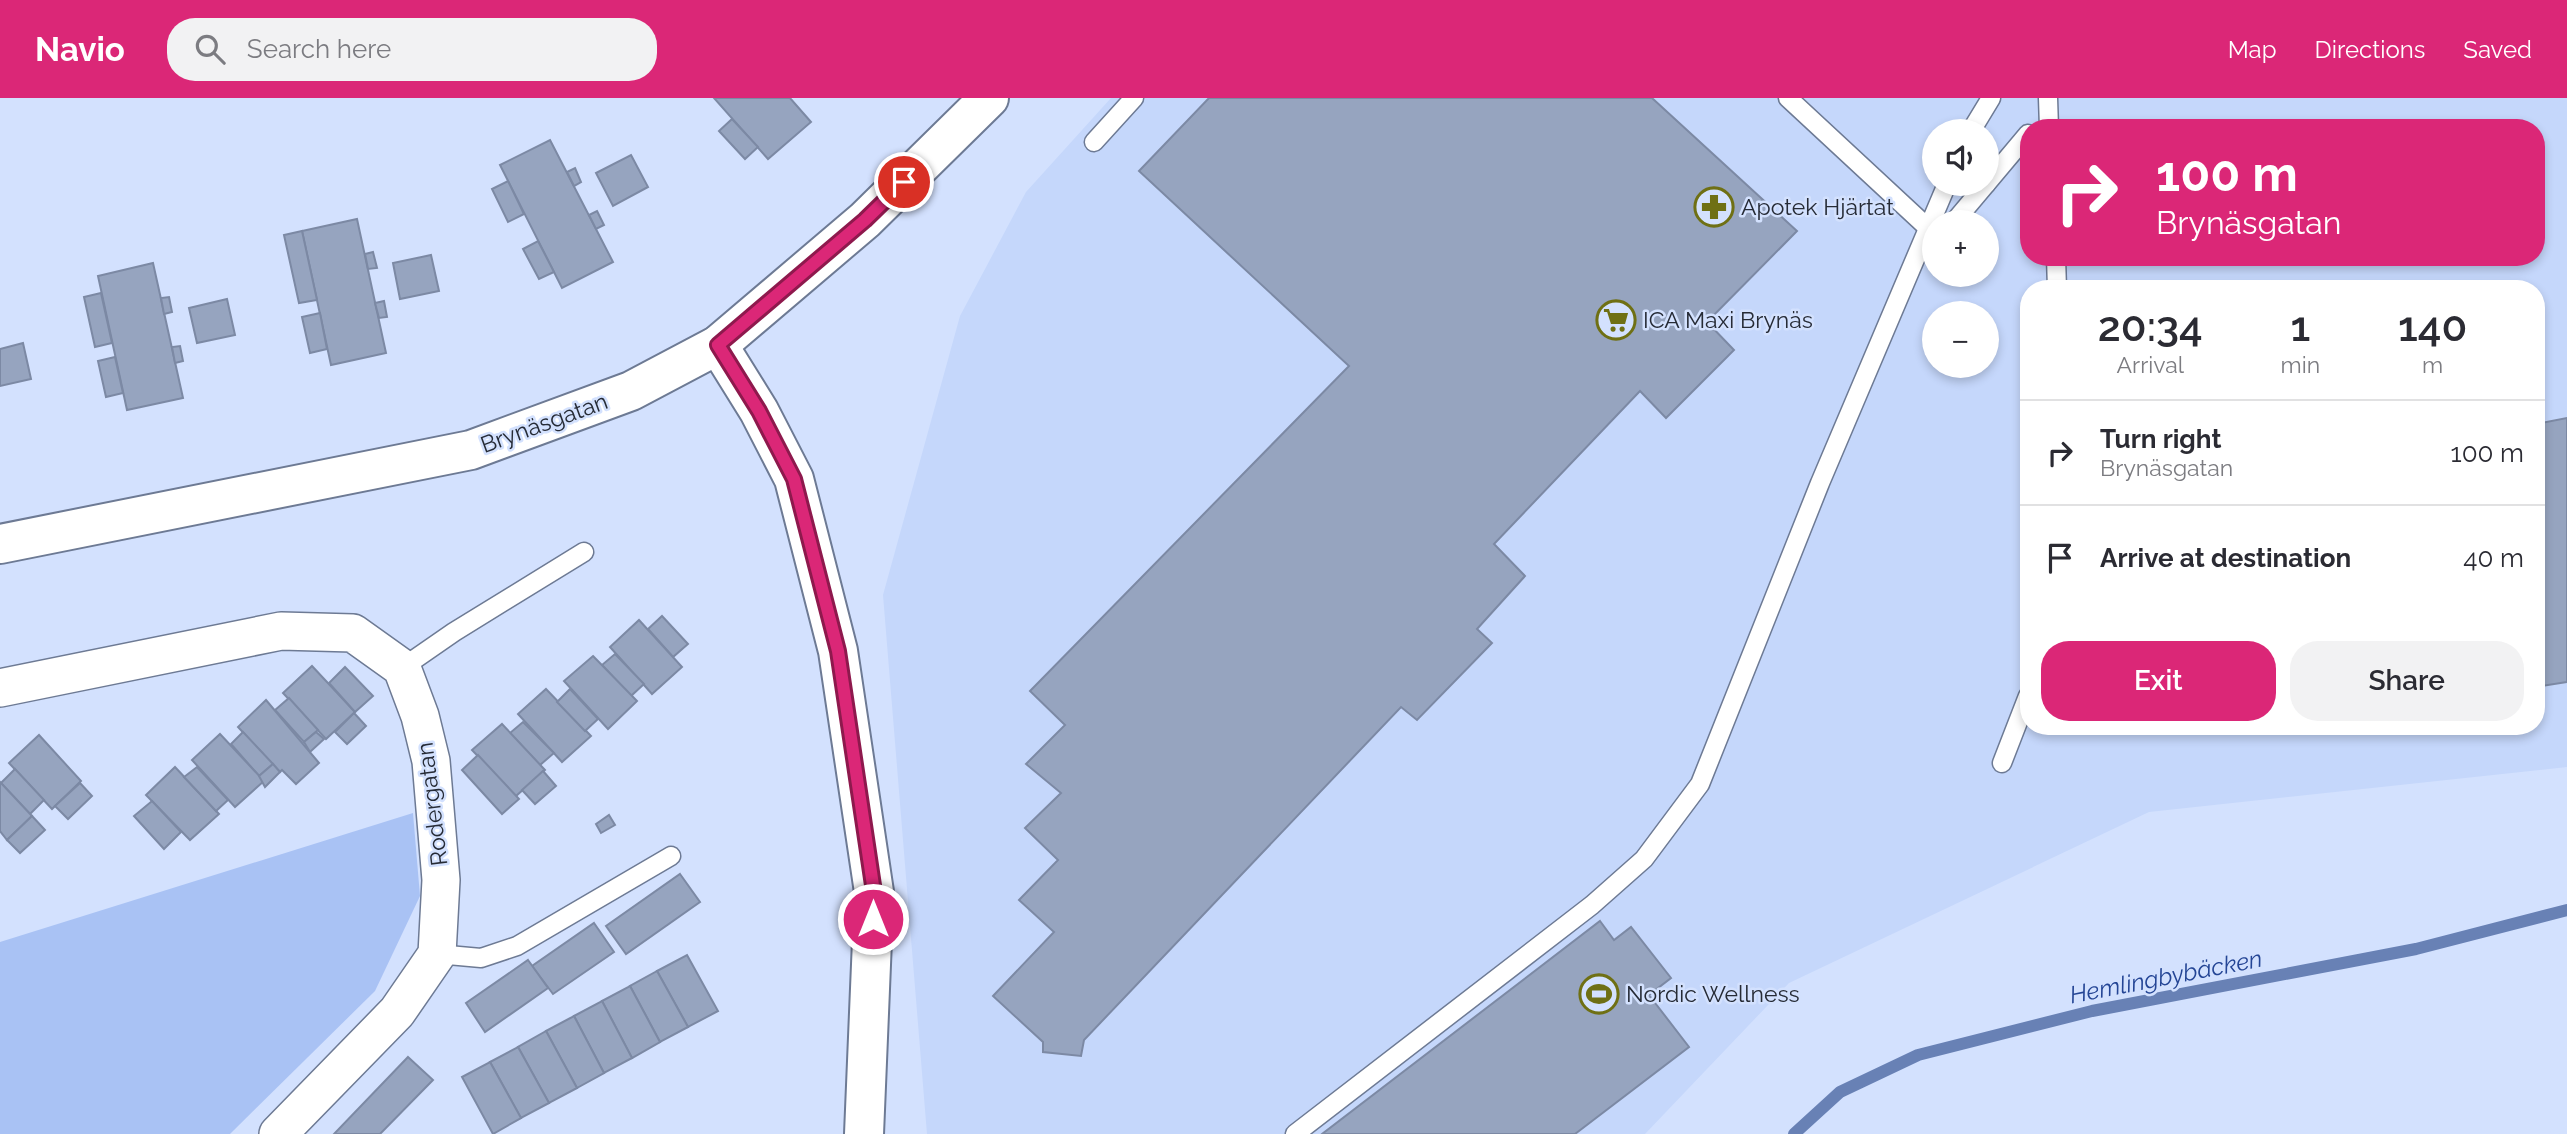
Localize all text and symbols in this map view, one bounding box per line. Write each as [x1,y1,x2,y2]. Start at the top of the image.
search box [167,18,657,81]
text: Navio [35,30,125,69]
icon: search [191,30,229,68]
text: Search here [247,34,391,64]
text: Map [2228,35,2277,64]
text: Directions [2315,35,2425,64]
text: Saved [2463,35,2532,64]
map controls [1922,119,1999,378]
button: sound [1922,119,1999,196]
text: 100 m [2156,145,2298,202]
icon: right [2041,147,2132,238]
pin [874,152,934,212]
icon: arrive [885,163,923,201]
pharmacy icon: Apotek Hjärtat [1693,186,1735,228]
place label: Apotek Hjärtat [1741,193,1894,220]
text: Brynäsgatan [2156,204,2341,241]
button: + [1922,210,1999,287]
supermarket icon: ICA Maxi Brynäs [1595,299,1637,341]
button: − [1922,301,1999,378]
text: 20:34 [2098,302,2203,351]
text: 1 [2290,302,2310,351]
text: 140 [2398,302,2467,351]
place label: ICA Maxi Brynäs [1643,306,1813,333]
text: Arrival [2117,351,2184,378]
text: min [2281,351,2320,378]
text: m [2422,351,2443,378]
street label: Brynäsgatan [477,387,611,458]
text: Turn right [2100,424,2221,454]
icon: right [2041,434,2079,472]
text: 100 m [2451,438,2524,468]
text: Brynäsgatan [2100,454,2233,481]
icon: arrive [2041,539,2079,577]
text: Arrive at destination [2100,543,2351,573]
text: 40 m [2463,543,2524,573]
button: Exit [2041,641,2276,721]
button: Share [2290,641,2524,721]
street label: Rodergatan [411,741,452,867]
position arrow [836,882,910,956]
water label: Hemlingbybäcken [2067,944,2265,1009]
sports icon: Nordic Wellness [1578,973,1620,1015]
place label: Nordic Wellness [1626,980,1800,1007]

